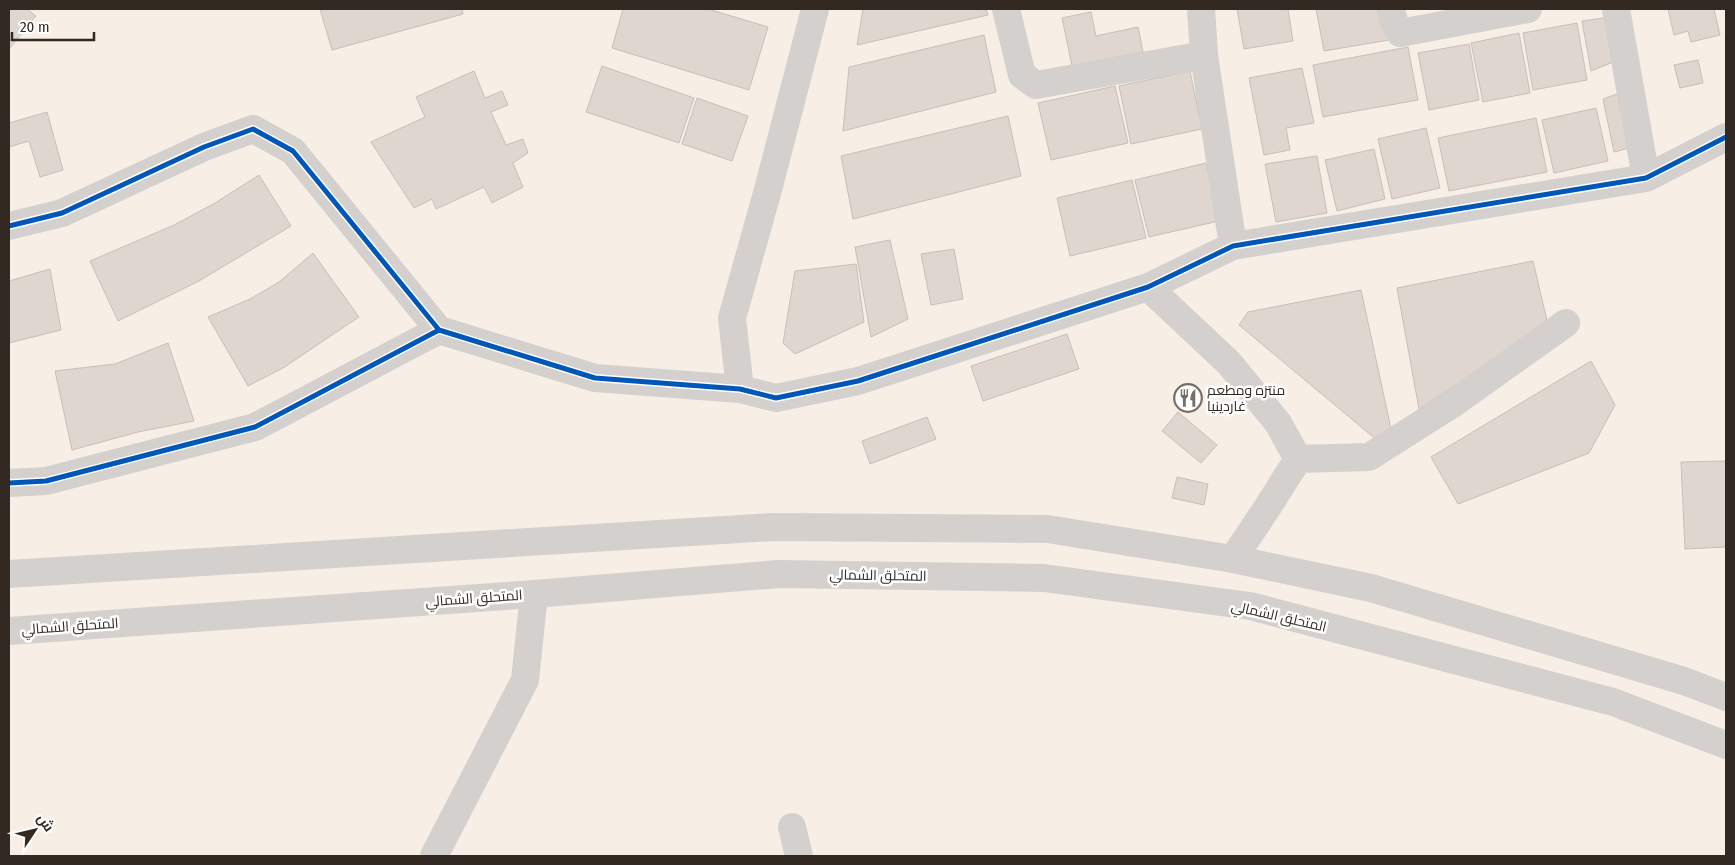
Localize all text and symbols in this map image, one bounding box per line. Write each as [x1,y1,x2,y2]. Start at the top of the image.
scale bar [12,10,95,42]
text: 20 m [20,18,50,36]
place label: منتزه ومطعم غاردينيا [1207,382,1285,415]
restaurant icon: منتزه ومطعم غاردينيا [1173,383,1203,413]
street label: المتحلق الشمالي [829,566,927,588]
street label: المتحلق الشمالي [425,587,523,613]
street label: المتحلق الشمالي [1229,597,1328,639]
street label: المتحلق الشمالي [21,615,119,641]
north arrow [10,805,60,855]
text: ش [33,811,57,835]

